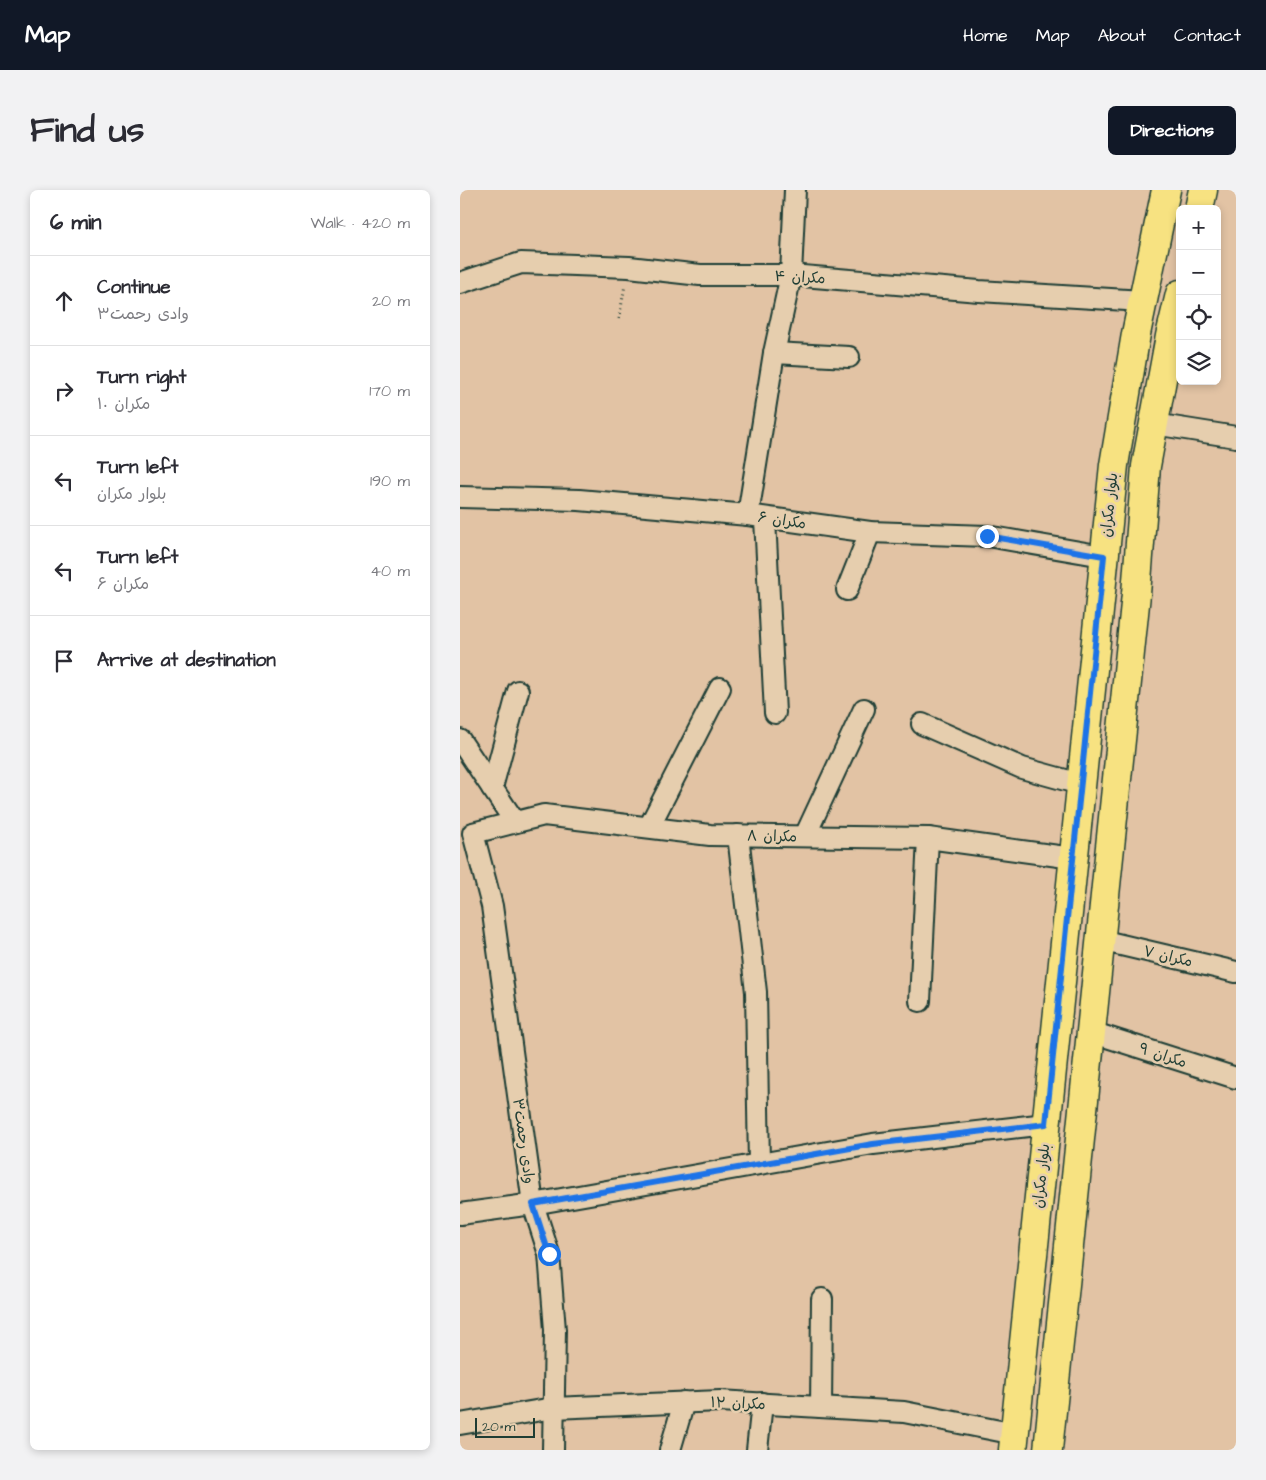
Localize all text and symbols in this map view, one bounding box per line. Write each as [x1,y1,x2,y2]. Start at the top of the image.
text: Map [25,18,70,52]
text: Home [963,23,1008,48]
text: Map [1036,23,1070,48]
text: About [1098,23,1146,48]
text: Contact [1174,23,1241,48]
text: Find us [30,106,144,155]
button: Directions [1108,106,1236,155]
map controls [1176,205,1221,385]
button: + [1176,205,1221,250]
text: 6 min [50,208,102,237]
text: Walk · 420 m [310,212,410,234]
button: − [1176,250,1221,295]
street label: مکران ۴ [774,266,826,289]
text: Continue [97,274,171,301]
icon: ahead [50,287,78,315]
text: 20 m [372,290,410,312]
button: locate [1176,295,1221,340]
text: وادی رحمت۳ [97,303,189,325]
button: layers [1176,340,1221,385]
text: Turn right [97,364,186,391]
icon: right [50,377,78,405]
text: 170 m [369,380,410,402]
text: مکران ۱۰ [97,393,150,415]
text: Turn left [97,454,178,481]
icon: left [50,467,78,495]
text: 190 m [370,470,410,492]
street label: بلوار مکران [1096,472,1123,538]
text: بلوار مکران [97,483,166,505]
street label: مکران ۶ [756,507,808,534]
route end [976,525,999,548]
text: Turn left [97,544,178,571]
icon: left [50,557,78,585]
text: 40 m [370,560,410,582]
text: مکران ۶ [97,573,149,595]
icon: arrive [50,647,78,675]
text: Arrive at destination [97,647,276,674]
street label: مکران ۸ [747,826,797,847]
street label: مکران ۷ [1141,941,1195,972]
street label: مکران ۹ [1136,1038,1189,1073]
street label: وادی رحمت۳ [507,1097,540,1185]
street label: بلوار مکران [1028,1143,1055,1209]
route start [538,1243,561,1266]
street label: مکران ۱۲ [710,1392,766,1415]
scale bar [475,1415,535,1438]
text: 20 m [482,1417,515,1437]

